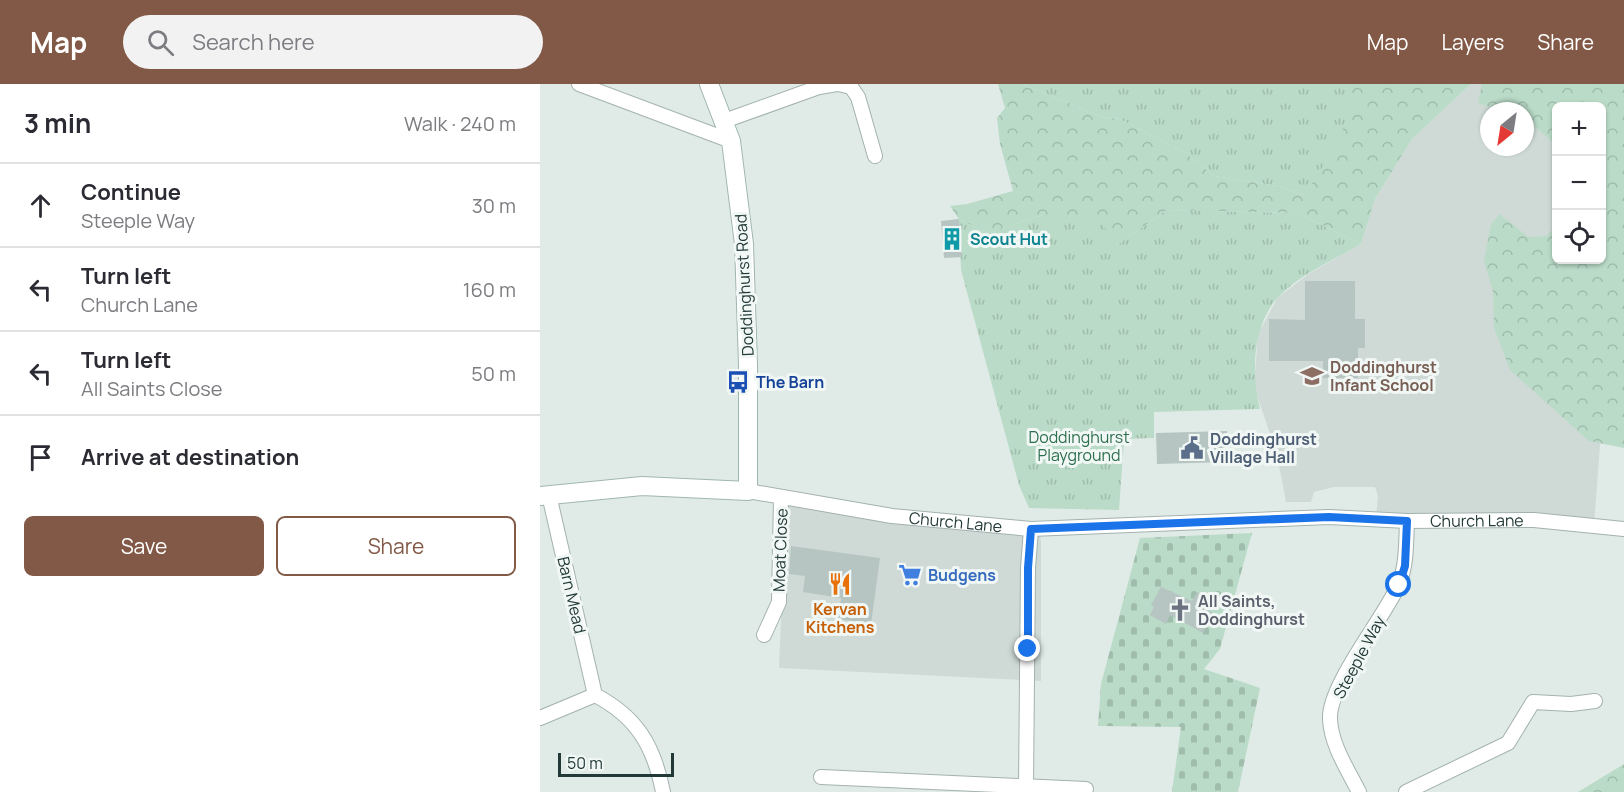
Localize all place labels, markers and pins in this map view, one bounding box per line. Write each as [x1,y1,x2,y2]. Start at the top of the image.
building icon: Scout Hut [939,226,965,252]
place label: Scout Hut [970,228,1048,250]
place label: Doddinghurst Infant School [1330,356,1437,396]
school or university icon: Doddinghurst Infant School [1299,363,1325,389]
bus stop icon: The Barn [725,369,751,395]
place label: The Barn [756,371,824,393]
place label: Doddinghurst Village Hall [1210,428,1317,468]
public building icon: Doddinghurst Village Hall [1179,435,1205,461]
supermarket icon: Budgens [897,562,923,588]
place label: Budgens [928,564,996,586]
restaurant icon: Kervan Kitchens [827,571,853,597]
place label: All Saints, Doddinghurst [1198,590,1305,630]
church icon: All Saints, Doddinghurst [1167,597,1193,623]
place label: Kervan Kitchens [806,598,875,638]

